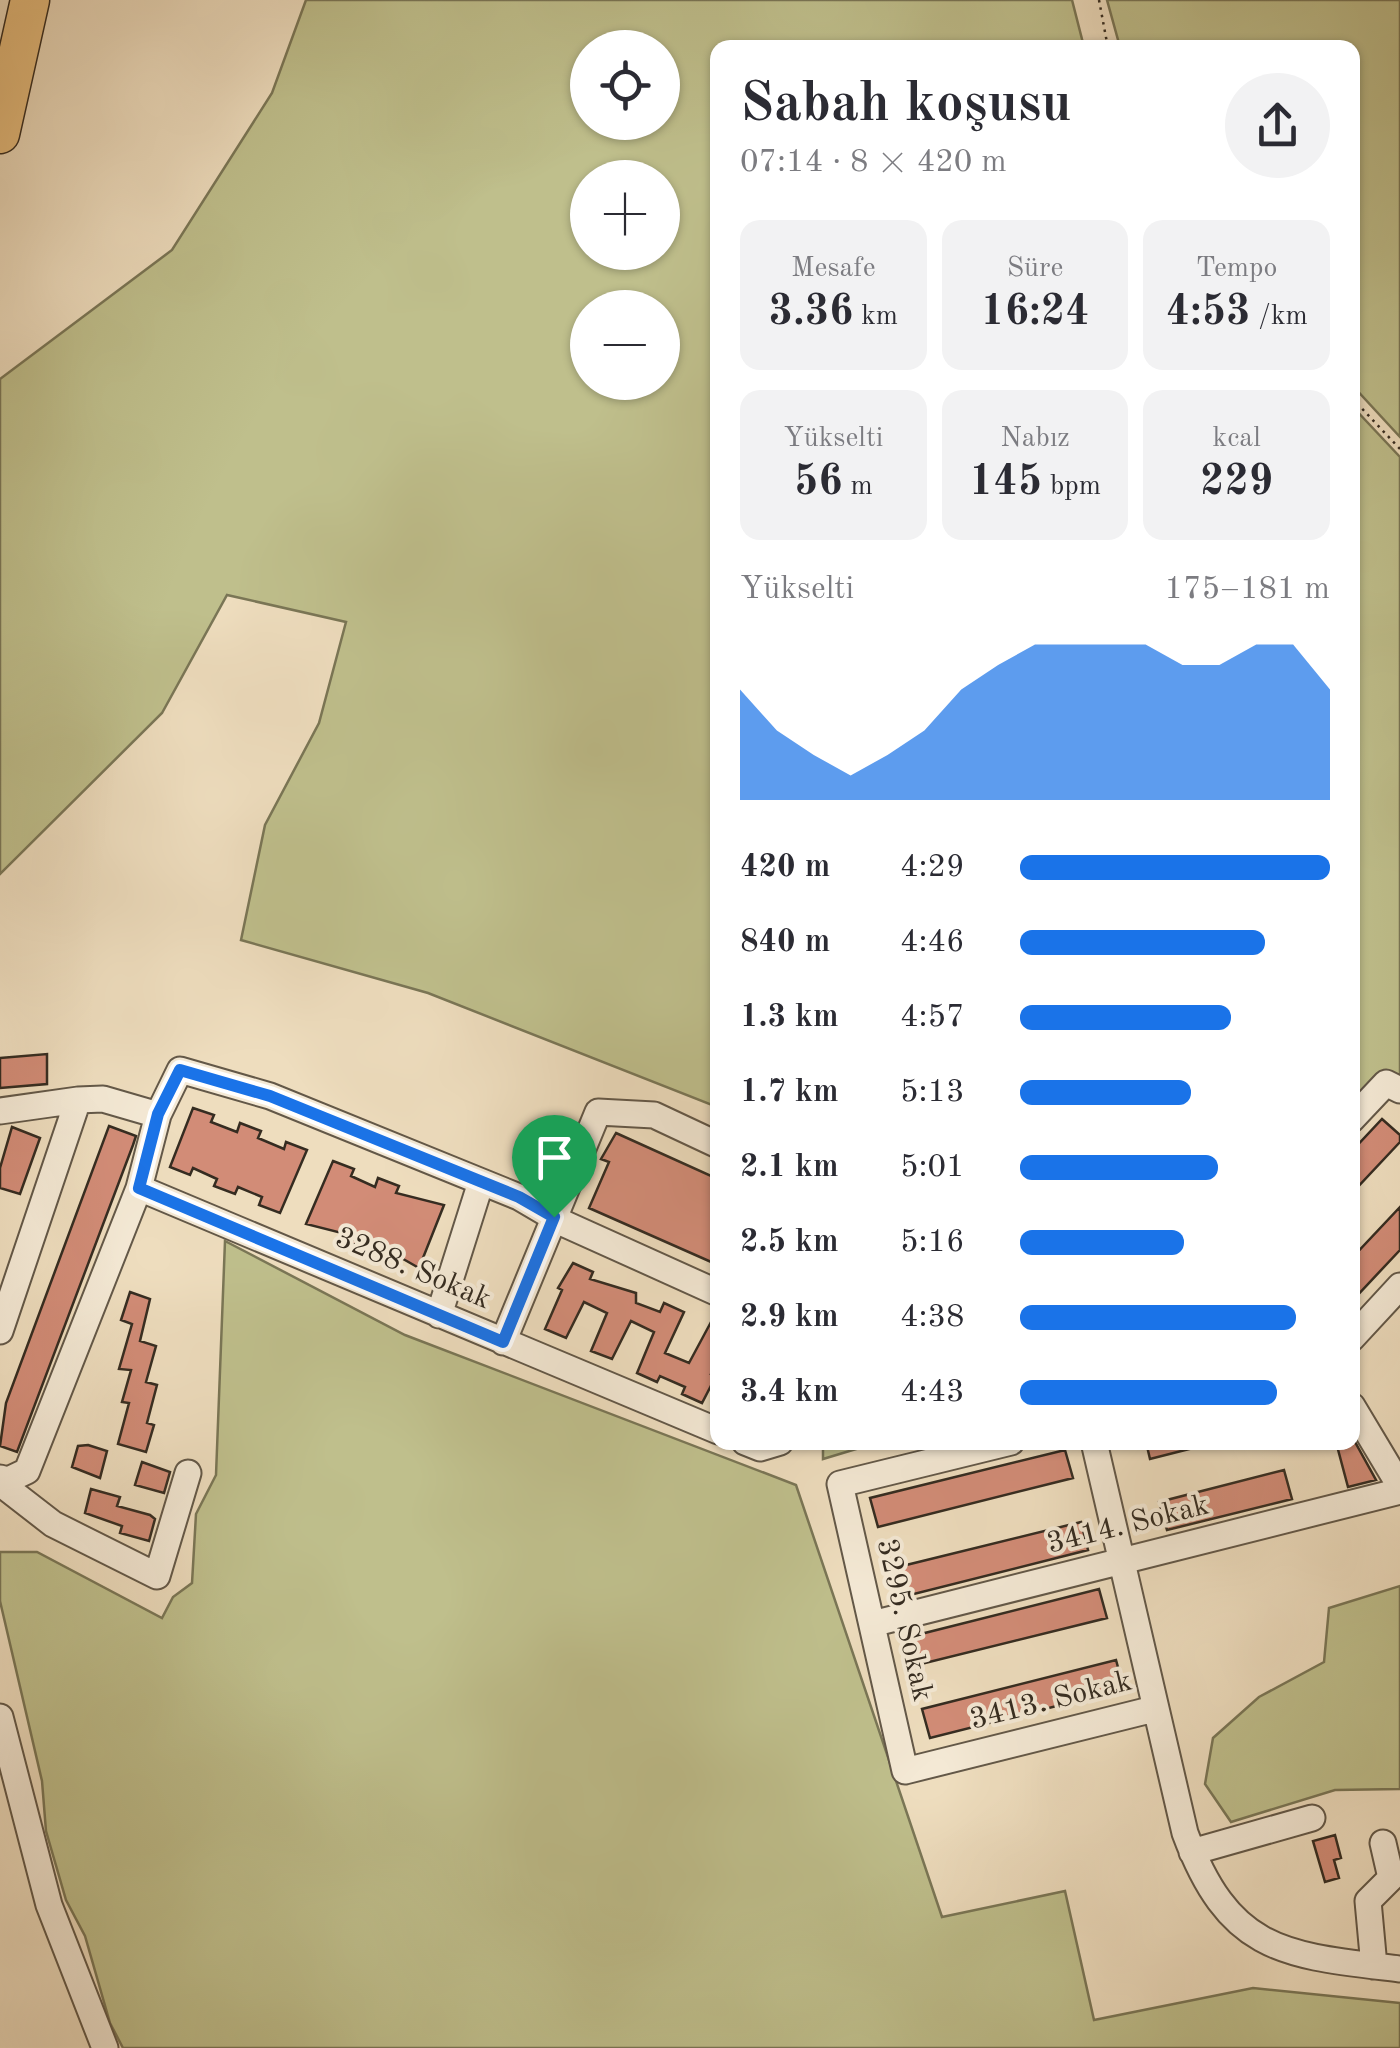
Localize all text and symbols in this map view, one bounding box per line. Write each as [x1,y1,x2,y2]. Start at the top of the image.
map controls [570,30,680,400]
button: locate [570,30,680,140]
button: share [1225,73,1330,178]
text: Sabah koşusu [740,78,1072,133]
text: 07:14 · 8 × 420 m [740,147,1007,179]
button: + [570,160,680,270]
text: Mesafe [791,255,876,283]
text: Süre [1007,255,1063,283]
text: Tempo [1196,255,1277,283]
button: − [570,290,680,400]
text: 3.36 [769,292,853,334]
text: 16:24 [980,292,1090,334]
text: 4:53 [1166,292,1250,334]
text: km [853,303,898,331]
text: /km [1250,303,1308,331]
text: Yükselti [783,425,883,453]
text: Nabız [1000,425,1070,453]
text: kcal [1213,425,1261,453]
text: 56 [794,462,843,504]
text: 145 [969,462,1042,504]
text: 229 [1200,462,1273,504]
text: m [843,473,873,501]
text: bpm [1042,473,1101,501]
text: Yükselti [740,574,854,606]
text: 175–181 m [1164,574,1330,606]
text: 420 m [740,852,830,884]
text: 4:29 [900,852,965,884]
text: 840 m [740,927,830,959]
text: 4:46 [900,927,965,959]
text: 1.3 km [740,1002,839,1034]
text: 4:57 [900,1002,965,1034]
text: 1.7 km [740,1077,839,1109]
text: 5:13 [900,1077,965,1109]
pin [512,1115,597,1218]
icon: arrive [527,1130,582,1185]
text: 2.1 km [740,1152,839,1184]
text: 5:01 [900,1152,965,1184]
street label: 3288. Sokak [331,1223,495,1315]
text: 2.5 km [740,1227,839,1259]
text: 5:16 [900,1227,965,1259]
text: 2.9 km [740,1302,839,1334]
text: 4:38 [900,1302,965,1334]
text: 3.4 km [740,1377,839,1409]
text: 4:43 [900,1377,965,1409]
street label: 3414. Sokak [1044,1490,1212,1560]
street label: 3295. Sokak [871,1536,937,1704]
street label: 3413. Sokak [967,1666,1135,1736]

